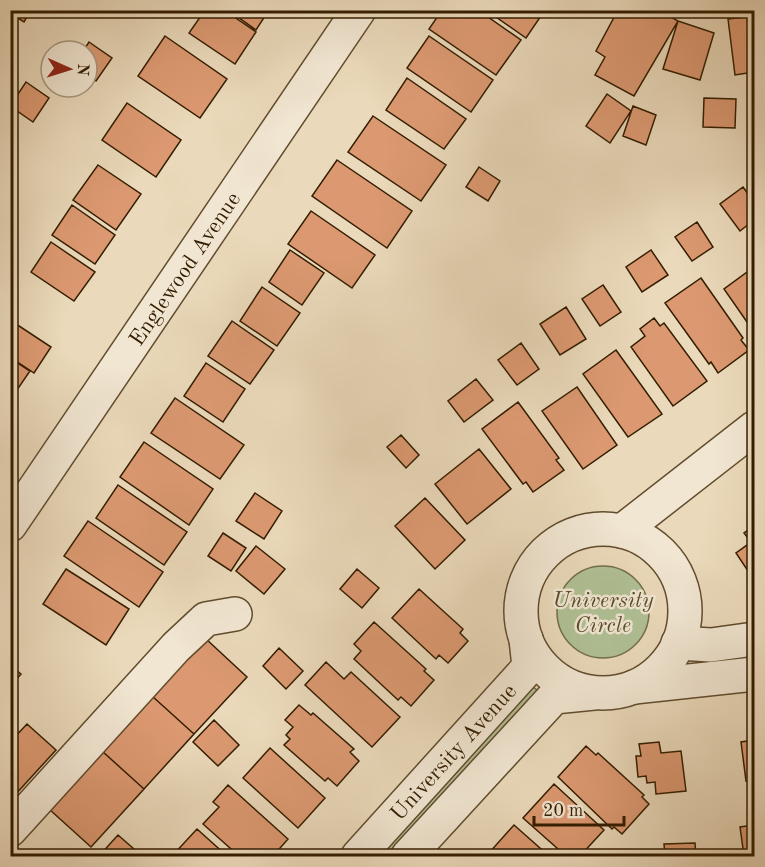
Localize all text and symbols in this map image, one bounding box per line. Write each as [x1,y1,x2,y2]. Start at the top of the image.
north arrow [39,39,99,99]
text: N [74,63,90,77]
street label: Englewood Avenue [126,189,245,350]
park label: University Circle [553,590,654,637]
street label: University Avenue [387,680,521,825]
scale bar [534,789,624,827]
text: 20 m [543,802,583,820]

